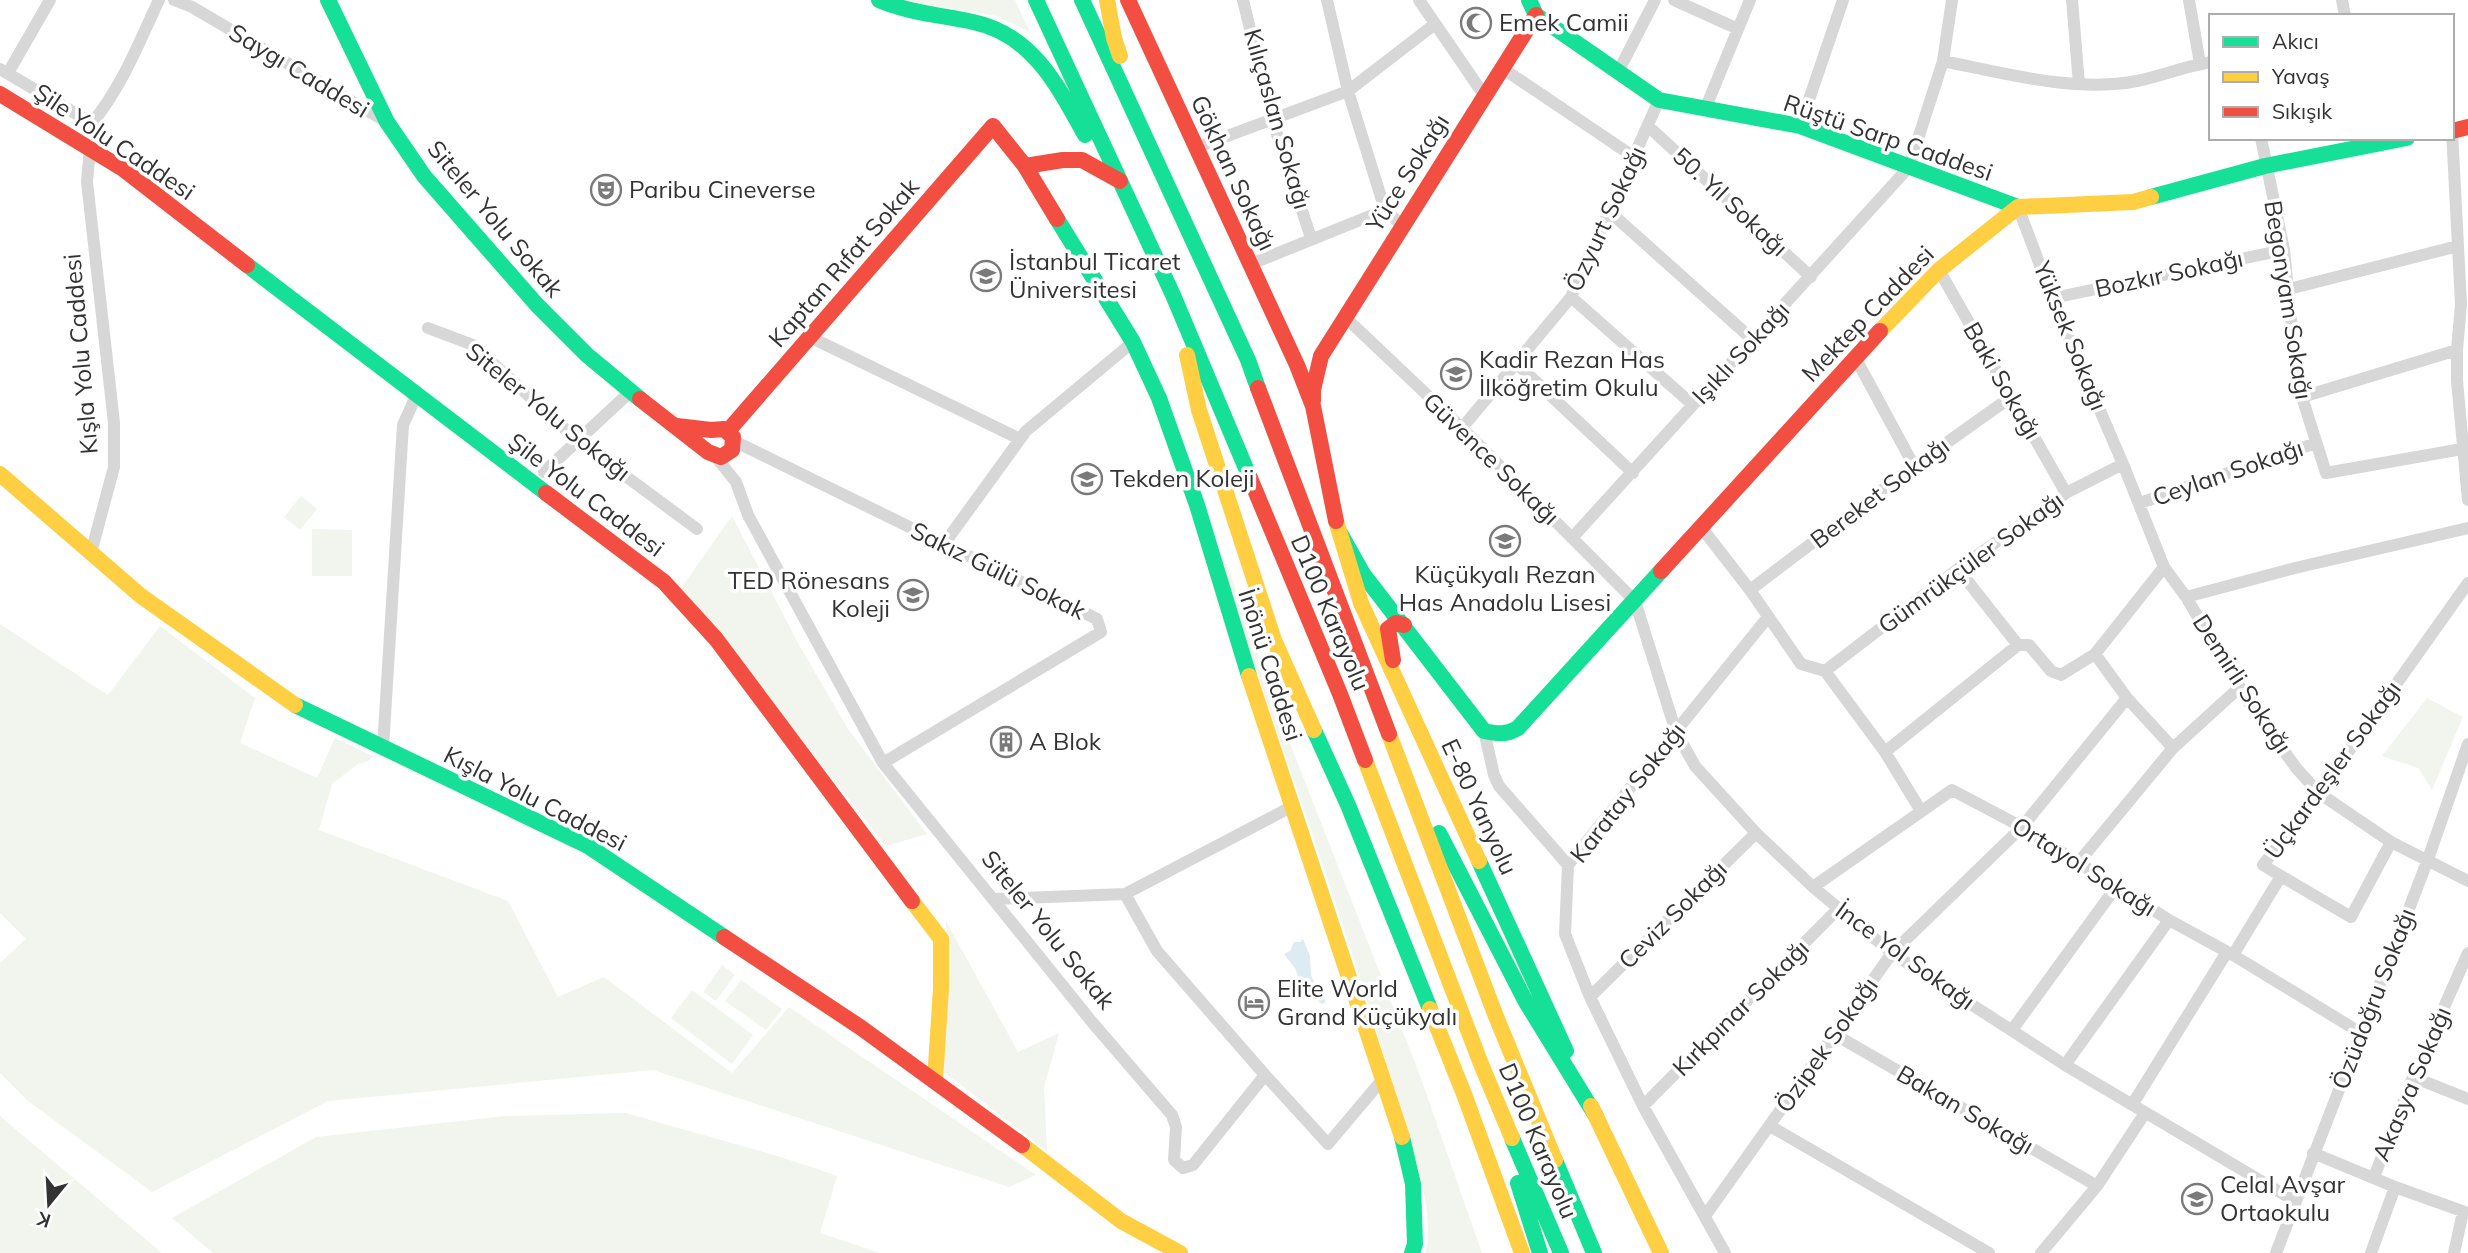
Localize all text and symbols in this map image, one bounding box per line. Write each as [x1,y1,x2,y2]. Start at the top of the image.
mosque icon: Emek Camii [1459,6,1493,40]
place label: Emek Camii [1499,7,1629,37]
legend [2209,14,2454,140]
street label: Saygı Caddesi [224,17,375,124]
street label: Kılıçaslan Sokağı [1238,25,1318,212]
text: Akıcı [2272,28,2319,54]
text: Yavaş [2271,63,2330,89]
street label: Şile Yolu Caddesi [28,76,201,206]
street label: Rüştü Sarp Caddesi [1780,87,1997,187]
street label: Gökhan Sokağı [1185,90,1283,255]
text: Sıkışık [2272,98,2332,124]
street label: Yüce Sokağı [1359,108,1455,238]
street label: Siteler Yolu Sokak [421,134,571,303]
street label: 50. Yıl Sokağı [1667,140,1794,262]
street label: Özyurt Sokağı [1558,141,1652,296]
street label: Kaptan Rıfat Sokak [762,171,925,353]
theatre icon: Paribu Cineverse [589,173,623,207]
place label: Paribu Cineverse [629,174,816,204]
street label: Begonyam Sokağı [2258,198,2320,402]
street label: Mektep Caddesi [1795,239,1940,388]
street label: Bozkır Sokağı [2092,243,2246,303]
place label: İstanbul Ticaret Üniversitesi [1009,246,1180,304]
street label: Kışla Yolu Caddesi [56,253,104,456]
street label: Yüksek Sokağı [2027,256,2114,414]
school or university icon: İstanbul Ticaret Üniversitesi [969,259,1003,293]
street label: Işıklı Sokağı [1685,295,1795,410]
street label: Baki Sokağı [1957,316,2048,445]
street label: Siteler Yolu Sokağı [460,336,637,487]
place label: Kadir Rezan Has İlköğretim Okulu [1479,344,1665,402]
school or university icon: Kadir Rezan Has İlköğretim Okulu [1439,357,1473,391]
street label: Güvence Sokağı [1417,386,1566,531]
street label: Şile Yolu Caddesi [503,426,671,563]
street label: Bereket Sokağı [1804,430,1955,554]
street label: Ceylan Sokağı [2148,432,2307,512]
school or university icon: Tekden Koleji [1070,462,1104,496]
place label: Tekden Koleji [1110,463,1254,493]
street label: Gümrükçüler Sokağı [1872,485,2069,640]
street label: Sakız Gülü Sokak [906,515,1091,626]
school or university icon: Küçükyalı Rezan Has Anadolu Lisesi [1488,524,1522,558]
street label: D100 Karayolu [1285,530,1377,695]
place label: Küçükyalı Rezan Has Anadolu Lisesi [1399,559,1611,617]
place label: TED Rönesans Koleji [728,565,890,623]
school or university icon: TED Rönesans Koleji [896,578,930,612]
street label: İnönü Caddesi [1232,585,1310,744]
street label: Demirli Sokağı [2187,608,2299,759]
street label: Üçkardeşler Sokağı [2257,674,2407,864]
street label: Karatay Sokağı [1563,716,1691,869]
building icon: A Blok [989,725,1023,759]
place label: A Blok [1029,726,1102,756]
street label: E-80 Yanyolu [1435,734,1524,879]
street label: Kışla Yolu Caddesi [439,739,632,857]
street label: Ortayol Sokağı [2007,810,2162,922]
street label: Siteler Yolu Sokak [976,844,1122,1015]
street label: Ceviz Sokağı [1612,854,1733,975]
street label: İnce Yol Sokağı [1830,895,1981,1016]
street label: Özüdoğru Sokağı [2325,904,2421,1094]
street label: Kırkpınar Sokağı [1666,933,1815,1082]
street label: Özipek Sokağı [1769,971,1884,1118]
place label: Elite World Grand Küçükyalı [1277,973,1457,1031]
hotel icon: Elite World Grand Küçükyalı [1237,986,1271,1020]
street label: Akasya Sokağı [2365,1002,2457,1165]
street label: D100 Karayolu [1493,1058,1585,1223]
street label: Bakan Sokağı [1892,1058,2039,1160]
north arrow [14,1169,84,1239]
place label: Celal Avşar Ortaokulu [2220,1169,2346,1227]
school or university icon: Celal Avşar Ortaokulu [2180,1182,2214,1216]
text: K [33,1206,53,1234]

